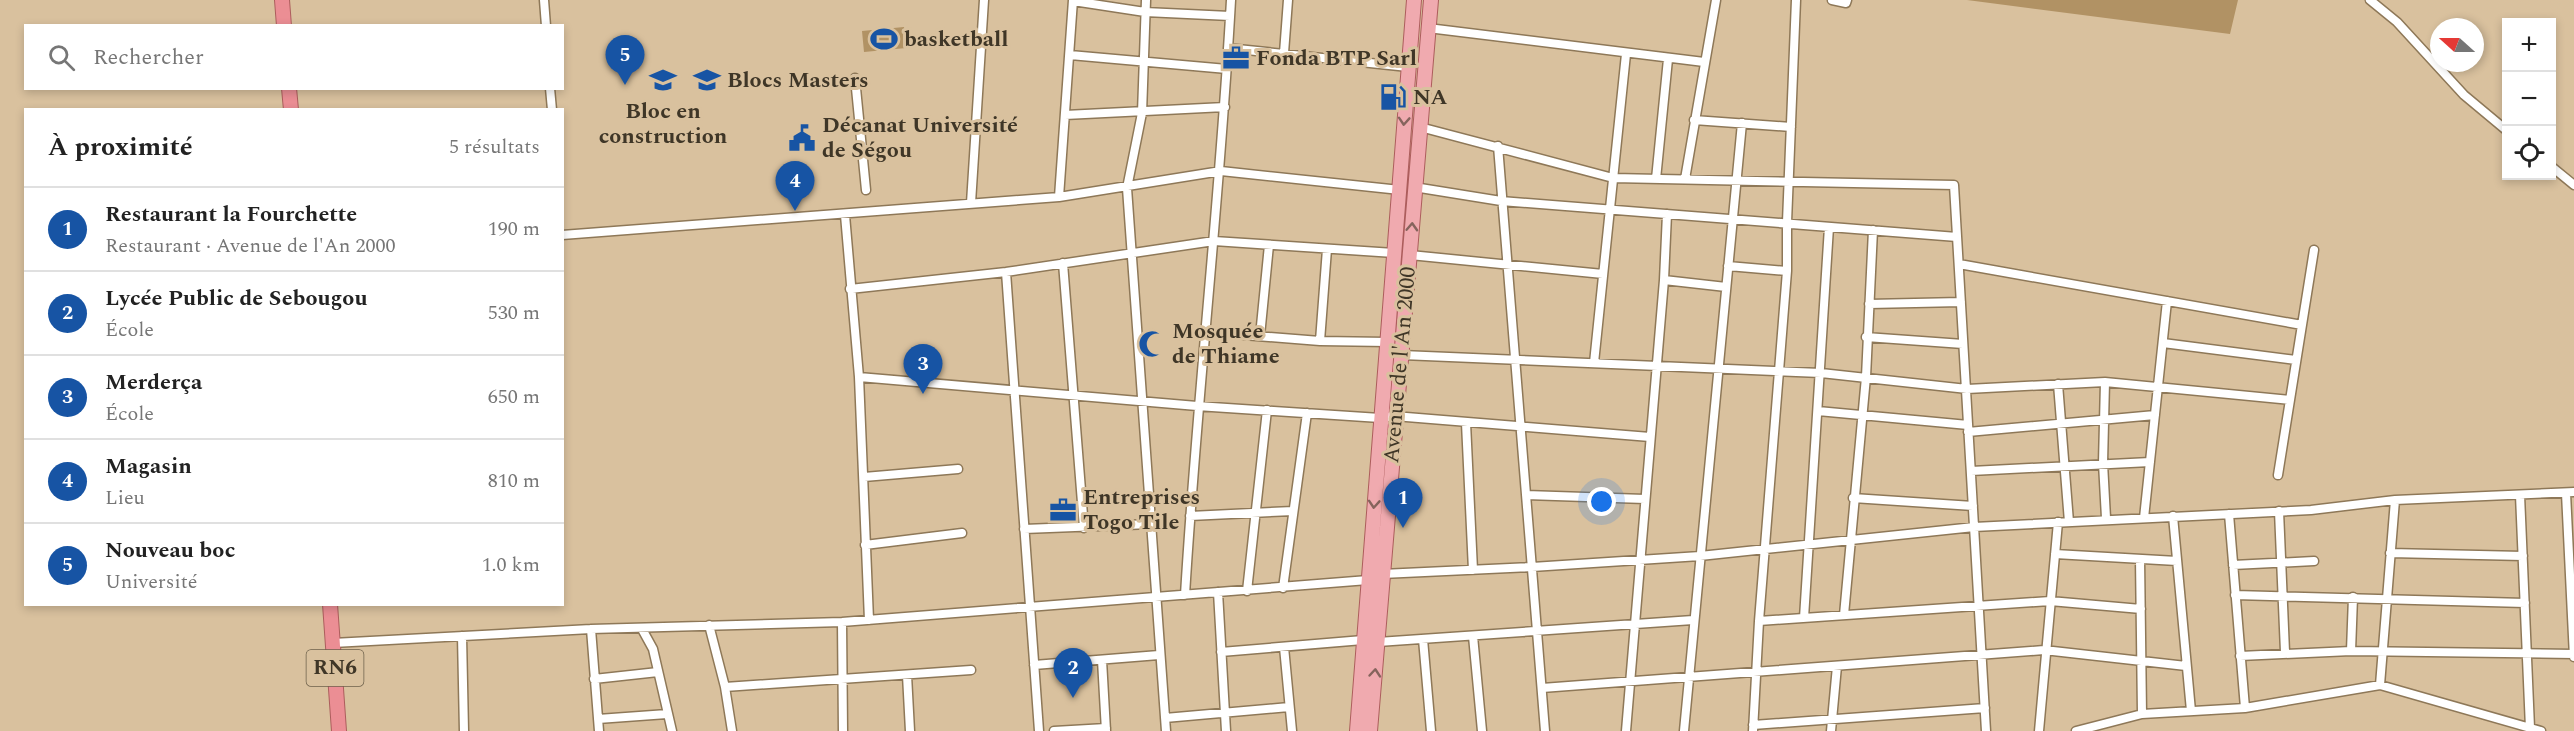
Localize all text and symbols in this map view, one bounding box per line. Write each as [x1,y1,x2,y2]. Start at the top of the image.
north arrow [2430,18,2484,72]
map controls [2502,18,2556,180]
button: + [2502,18,2556,72]
place label: basketball [904,23,1008,56]
search box [24,24,564,90]
sports icon: basketball [869,24,899,54]
pin: 5 [606,36,644,85]
icon: search [45,41,78,74]
text: Rechercher [93,41,204,74]
place label: Fonda BTP Sarl [1256,42,1417,75]
office icon: Fonda BTP Sarl [1221,43,1251,73]
place label: Blocs Masters [727,64,869,97]
school or university icon: Bloc en construction [648,65,678,95]
school or university icon: Blocs Masters [692,65,722,95]
button: − [2502,72,2556,126]
place label: NA [1413,81,1447,114]
fuel station icon: NA [1378,82,1408,112]
place label: Bloc en construction [599,95,728,153]
place label: Décanat Université de Ségou [822,109,1018,167]
one-way arrow [1398,117,1411,126]
public building icon: Décanat Université de Ségou [787,123,817,153]
button: locate [2502,126,2556,180]
text: À proximité [48,127,193,167]
text: 5 résultats [449,132,540,162]
pin: 4 [776,162,814,211]
text: Restaurant la Fourchette [105,198,357,231]
text: 1 [62,214,73,244]
text: 190 m [488,214,540,244]
one-way arrow [1405,223,1418,232]
text: Restaurant · Avenue de l'An 2000 [105,231,395,261]
street label: Avenue de l'An 2000 [1375,265,1425,465]
text: Lycée Public de Sebougou [105,282,367,315]
text: 2 [62,298,73,328]
text: 530 m [488,298,540,328]
text: École [105,315,154,345]
place label: Mosquée de Thiame [1172,315,1280,373]
mosque icon: Mosquée de Thiame [1137,329,1167,359]
pin: 3 [904,344,942,394]
text: Merderça [105,366,202,399]
text: 3 [62,382,73,412]
text: 650 m [488,382,540,412]
text: École [105,399,154,429]
text: Magasin [105,450,192,483]
text: 4 [62,466,73,496]
text: 810 m [488,466,540,496]
pin: 1 [1384,478,1422,528]
place label: Entreprises Togo Tile [1083,481,1200,539]
text: Lieu [105,483,145,513]
your location [1587,487,1616,516]
office icon: Entreprises Togo Tile [1048,495,1078,525]
one-way arrow [1368,499,1381,508]
text: Nouveau boc [105,534,235,567]
text: 5 [62,550,73,580]
text: 1.0 km [482,550,540,580]
text: Université [105,567,197,597]
pin: 2 [1054,648,1092,698]
road number: RN6 [306,650,364,686]
one-way arrow [1368,668,1381,677]

